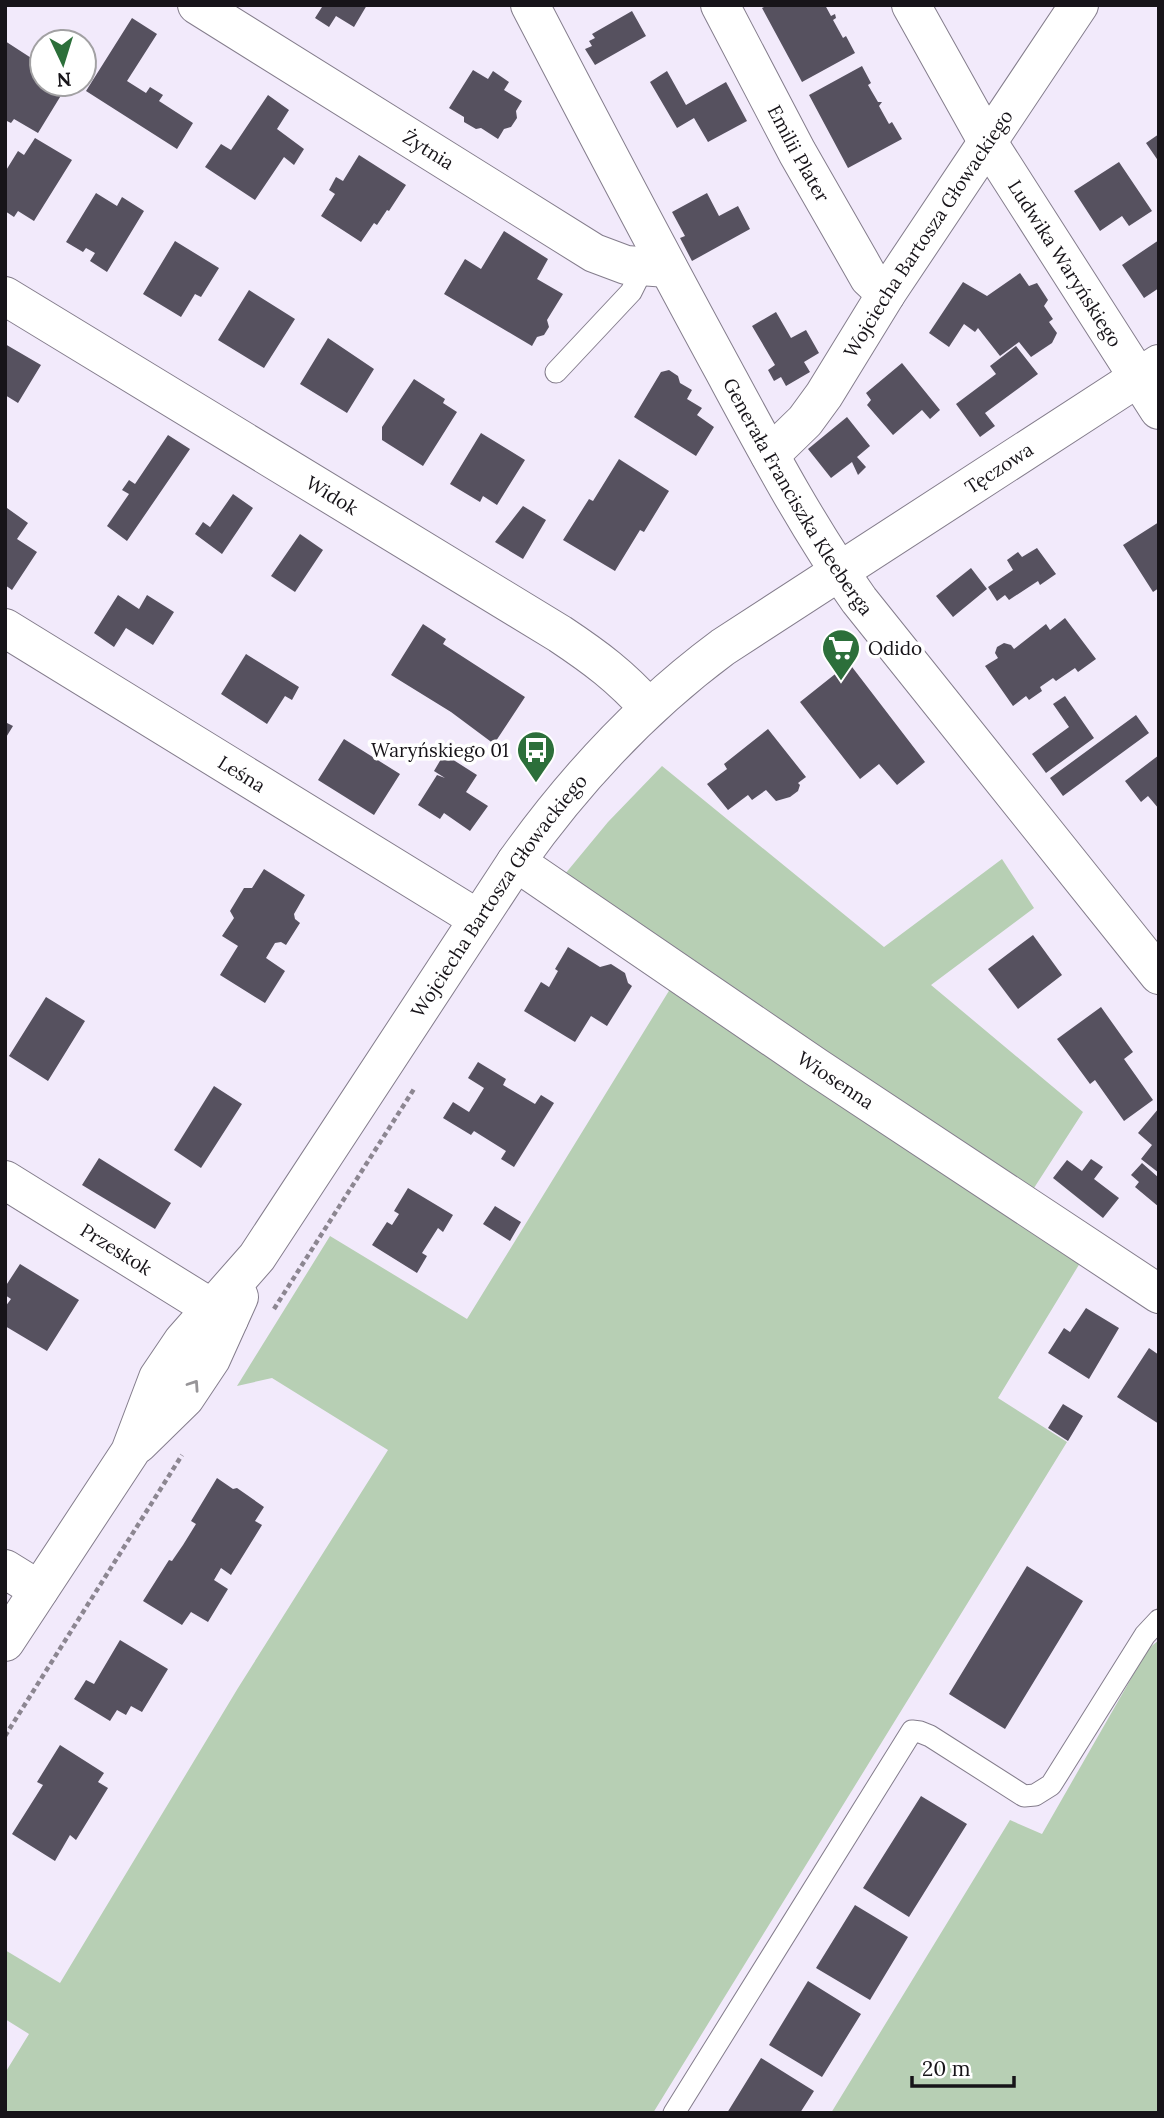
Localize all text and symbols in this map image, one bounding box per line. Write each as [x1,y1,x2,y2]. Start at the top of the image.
north arrow [28,28,98,98]
text: N [56,67,72,92]
street label: Emilii Plater [762,101,835,207]
street label: Wojciecha Bartosza Głowackiego [838,105,1018,362]
street label: Żytnia [399,125,459,175]
street label: Ludwika Waryńskiego [1003,175,1127,351]
street label: Generała Franciszka Kleeberga [718,374,878,620]
street label: Tęczowa [960,437,1038,499]
street label: Widok [302,470,363,521]
supermarket icon: Odido [820,627,862,682]
place label: Odido [868,636,922,660]
bus stop icon: Waryńskiego 01 [515,729,557,784]
place label: Waryńskiego 01 [371,738,509,762]
street label: Leśna [214,750,270,797]
street label: Wojciecha Bartosza Głowackiego [405,769,592,1022]
street label: Wiosenna [793,1046,879,1114]
street label: Przeskok [76,1218,157,1281]
one-way arrow [185,1380,198,1393]
scale bar [912,2044,1014,2088]
text: 20 m [922,2055,971,2082]

